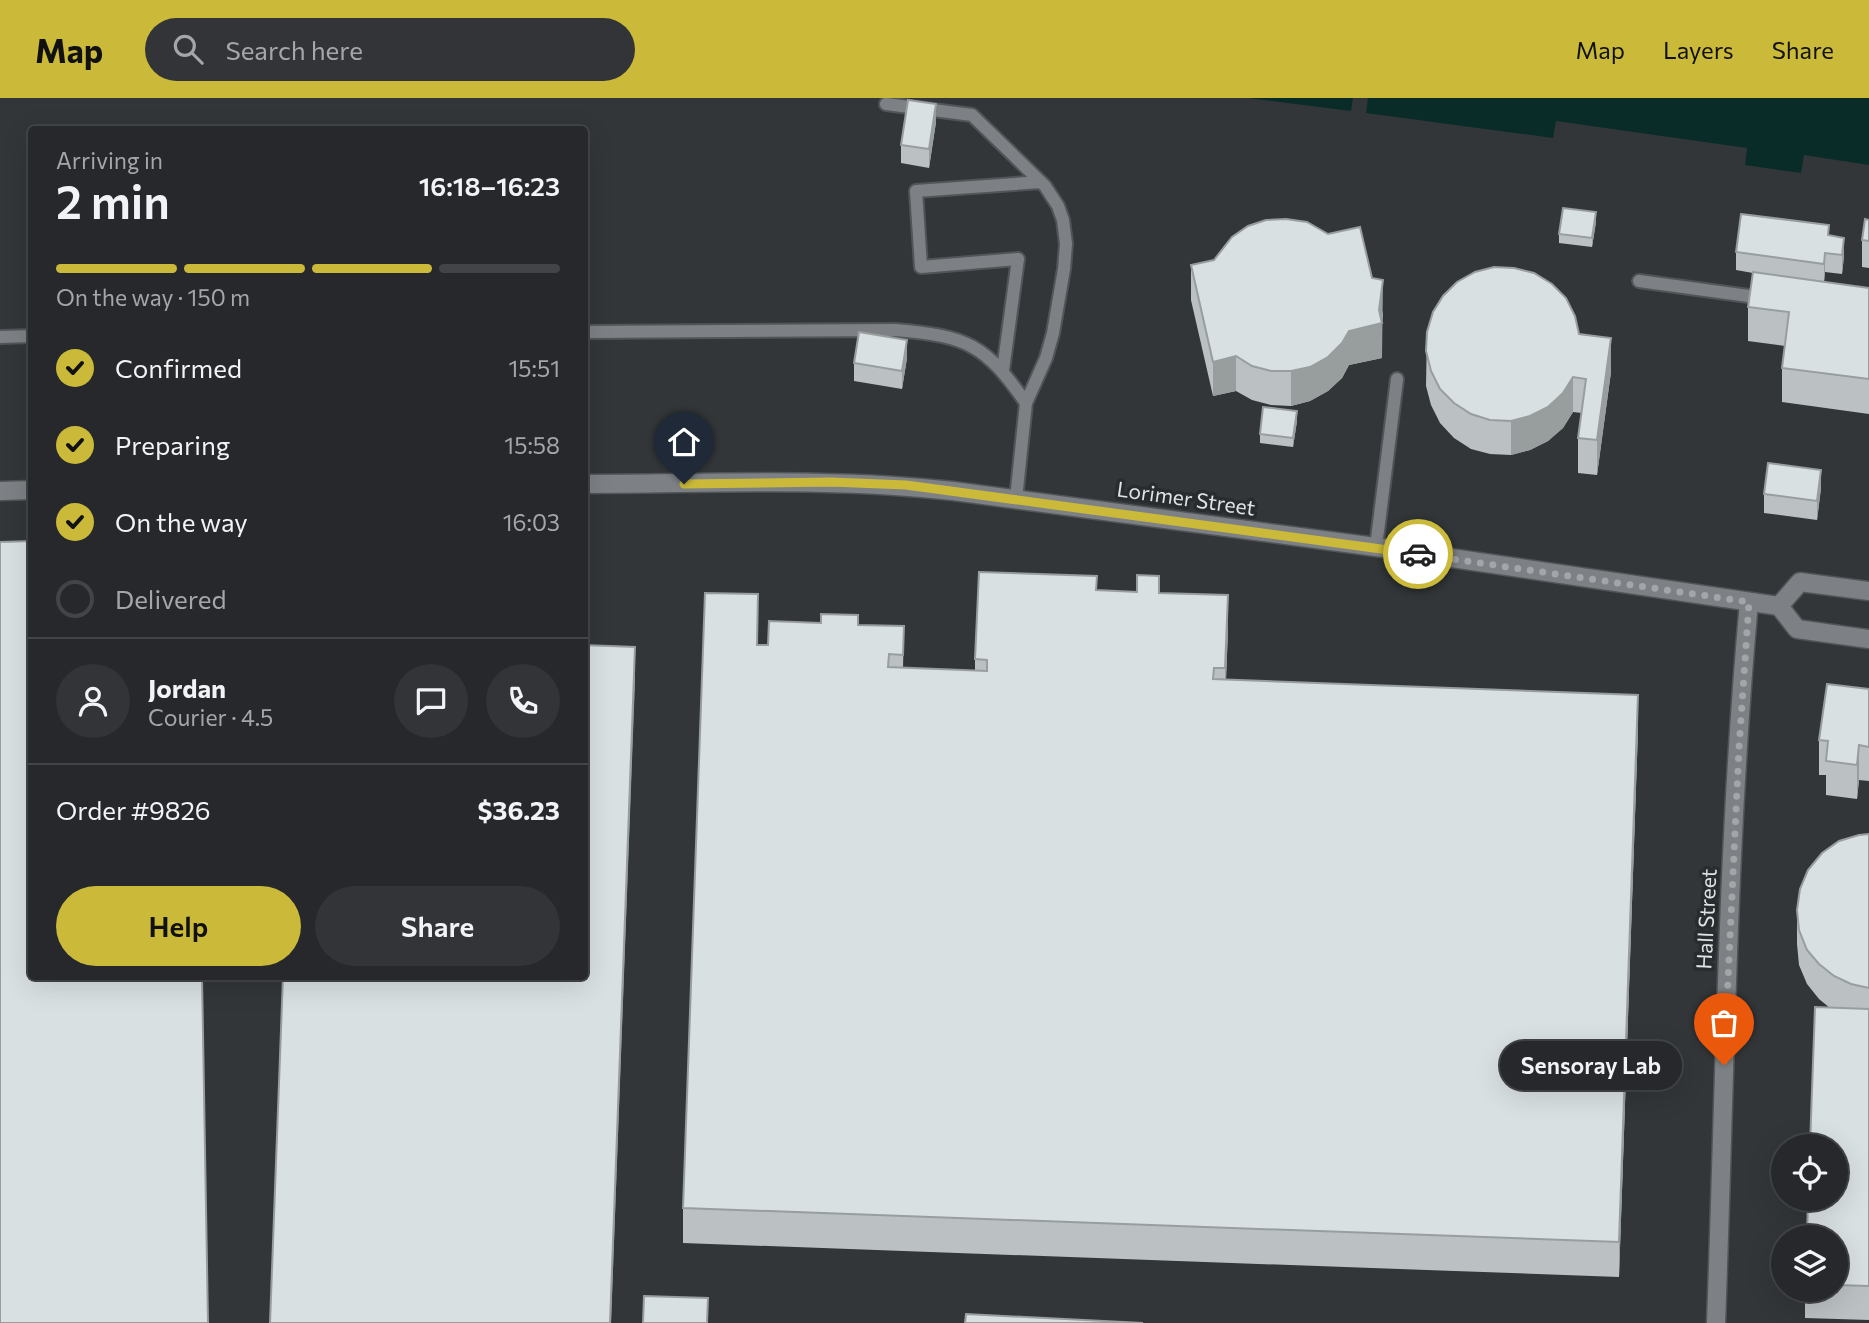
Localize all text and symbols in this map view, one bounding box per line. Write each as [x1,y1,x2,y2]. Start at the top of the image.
search box [145,18,635,81]
text: Map [35,29,103,70]
icon: search [169,30,207,68]
text: Search here [225,34,363,65]
text: Map [1576,35,1625,64]
text: Layers [1663,35,1734,64]
text: Share [1772,35,1834,64]
text: Arriving in [56,146,163,174]
text: 16:18–16:23 [419,170,560,201]
text: 2 min [56,172,170,228]
text: On the way · 150 m [56,283,250,311]
icon: check [56,349,94,387]
text: Confirmed [115,352,242,383]
text: 15:51 [508,354,560,382]
pin [654,412,714,484]
icon: home [665,423,703,461]
icon: check [56,426,94,464]
text: Preparing [115,429,230,460]
text: 15:58 [504,431,560,459]
street label: Lorimer Street [1115,475,1257,520]
icon: check [56,503,94,541]
text: On the way [115,506,248,537]
text: 16:03 [503,508,560,536]
courier [1383,519,1453,589]
icon: car [1399,535,1437,573]
text: Delivered [115,583,226,614]
button: person [56,664,130,738]
button: chat [394,664,468,738]
button: phone [486,664,560,738]
text: Jordan [148,672,226,703]
text: Courier · 4.5 [148,703,273,731]
text: Order #9826 [56,794,211,825]
text: $36.23 [477,794,560,825]
street label: Hall Street [1690,868,1721,970]
button: Help [56,886,301,966]
button: Share [315,886,560,966]
pin [1694,993,1754,1065]
icon: bag [1705,1004,1743,1042]
callout: Sensoray Lab [1500,1040,1682,1090]
text: Sensoray Lab [1521,1051,1661,1079]
map controls [1771,1134,1848,1302]
button: locate [1771,1134,1848,1211]
button: layers [1771,1225,1848,1302]

